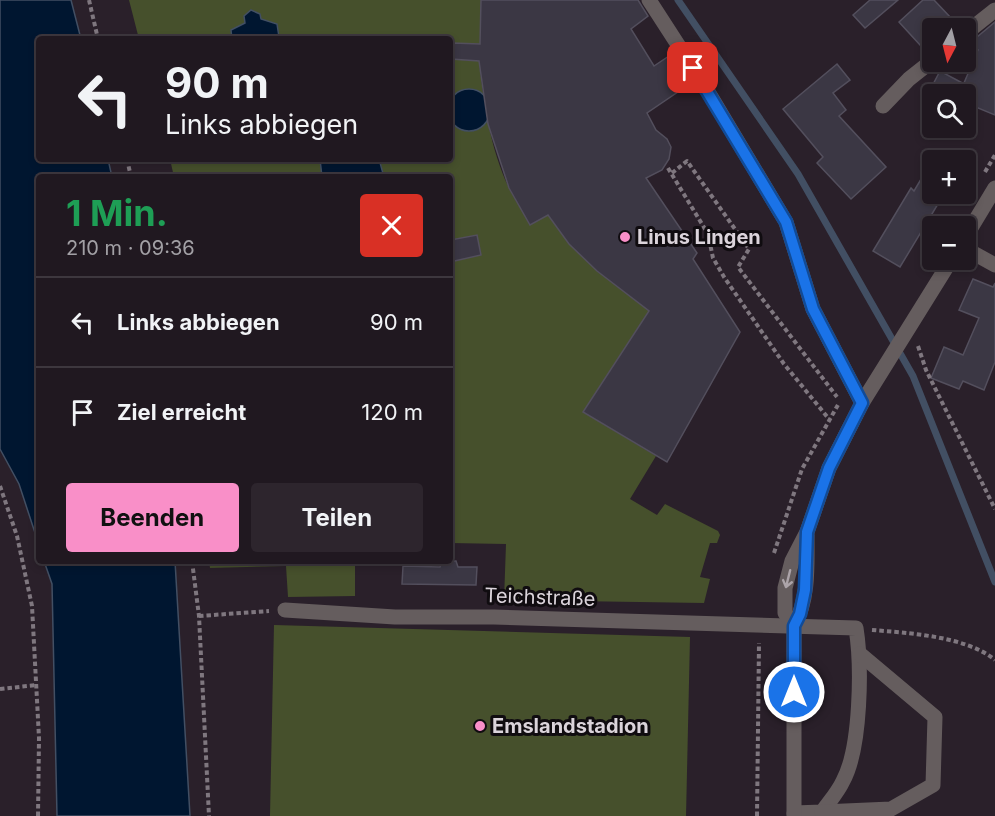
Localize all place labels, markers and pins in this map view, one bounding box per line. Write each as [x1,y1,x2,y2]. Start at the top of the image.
pin [667,42,718,93]
place label: Linus Lingen [637,225,761,249]
marker: Linus Lingen [618,230,632,244]
place label: Emslandstadion [492,714,649,738]
marker: Emslandstadion [473,719,487,733]

